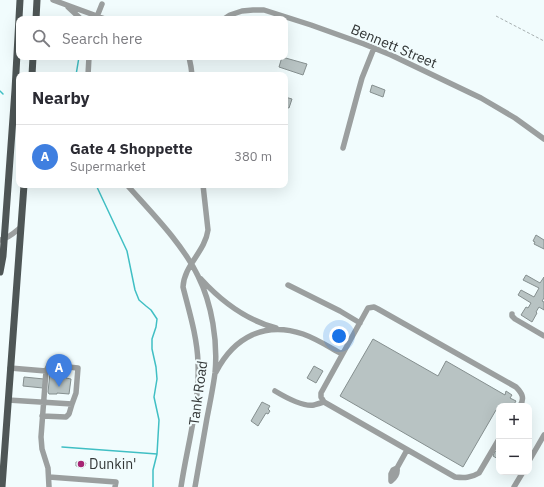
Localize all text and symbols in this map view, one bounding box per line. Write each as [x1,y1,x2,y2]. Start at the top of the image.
search box [16,16,288,60]
street label: Bennett Street [348,20,440,72]
icon: search [30,27,52,49]
text: Search here [62,29,142,48]
text: Nearby [32,87,90,109]
text: Gate 4 Shoppette [70,139,193,158]
text: A [41,148,49,165]
text: 380 m [234,148,272,165]
text: Supermarket [70,158,146,175]
your location [329,326,349,346]
pin: A [46,354,72,387]
street label: Tank Road [185,359,211,427]
map controls [496,403,532,475]
button: + [496,403,532,439]
button: − [496,439,532,475]
place label: Dunkin' [89,455,136,473]
marker: Dunkin' [76,459,86,469]

